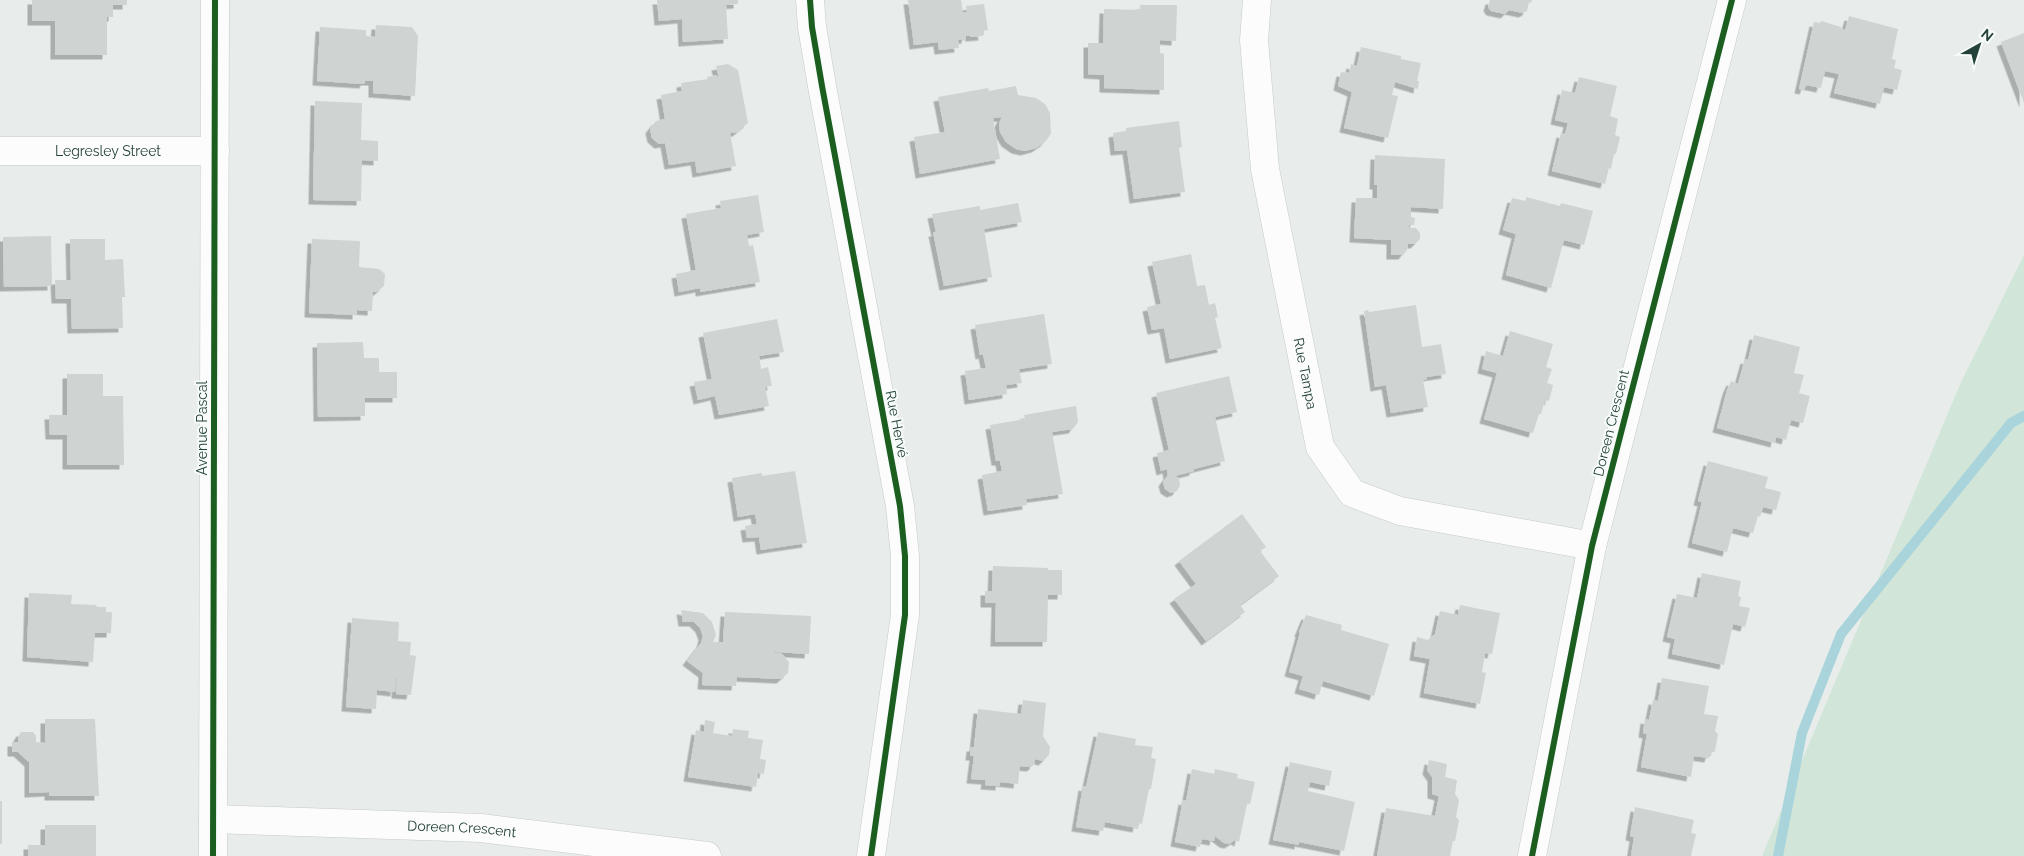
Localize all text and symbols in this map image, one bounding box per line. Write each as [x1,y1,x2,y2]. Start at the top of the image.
north arrow [1954,20,2004,70]
text: N [1978,25,1996,44]
street label: Legresley Street [55,143,161,159]
street label: Rue Tampa [1291,336,1320,411]
street label: Doreen Crescent [1590,368,1632,478]
street label: Avenue Pascal [194,380,210,475]
street label: Rue Hervé [883,389,911,459]
street label: Doreen Crescent [407,818,517,840]

